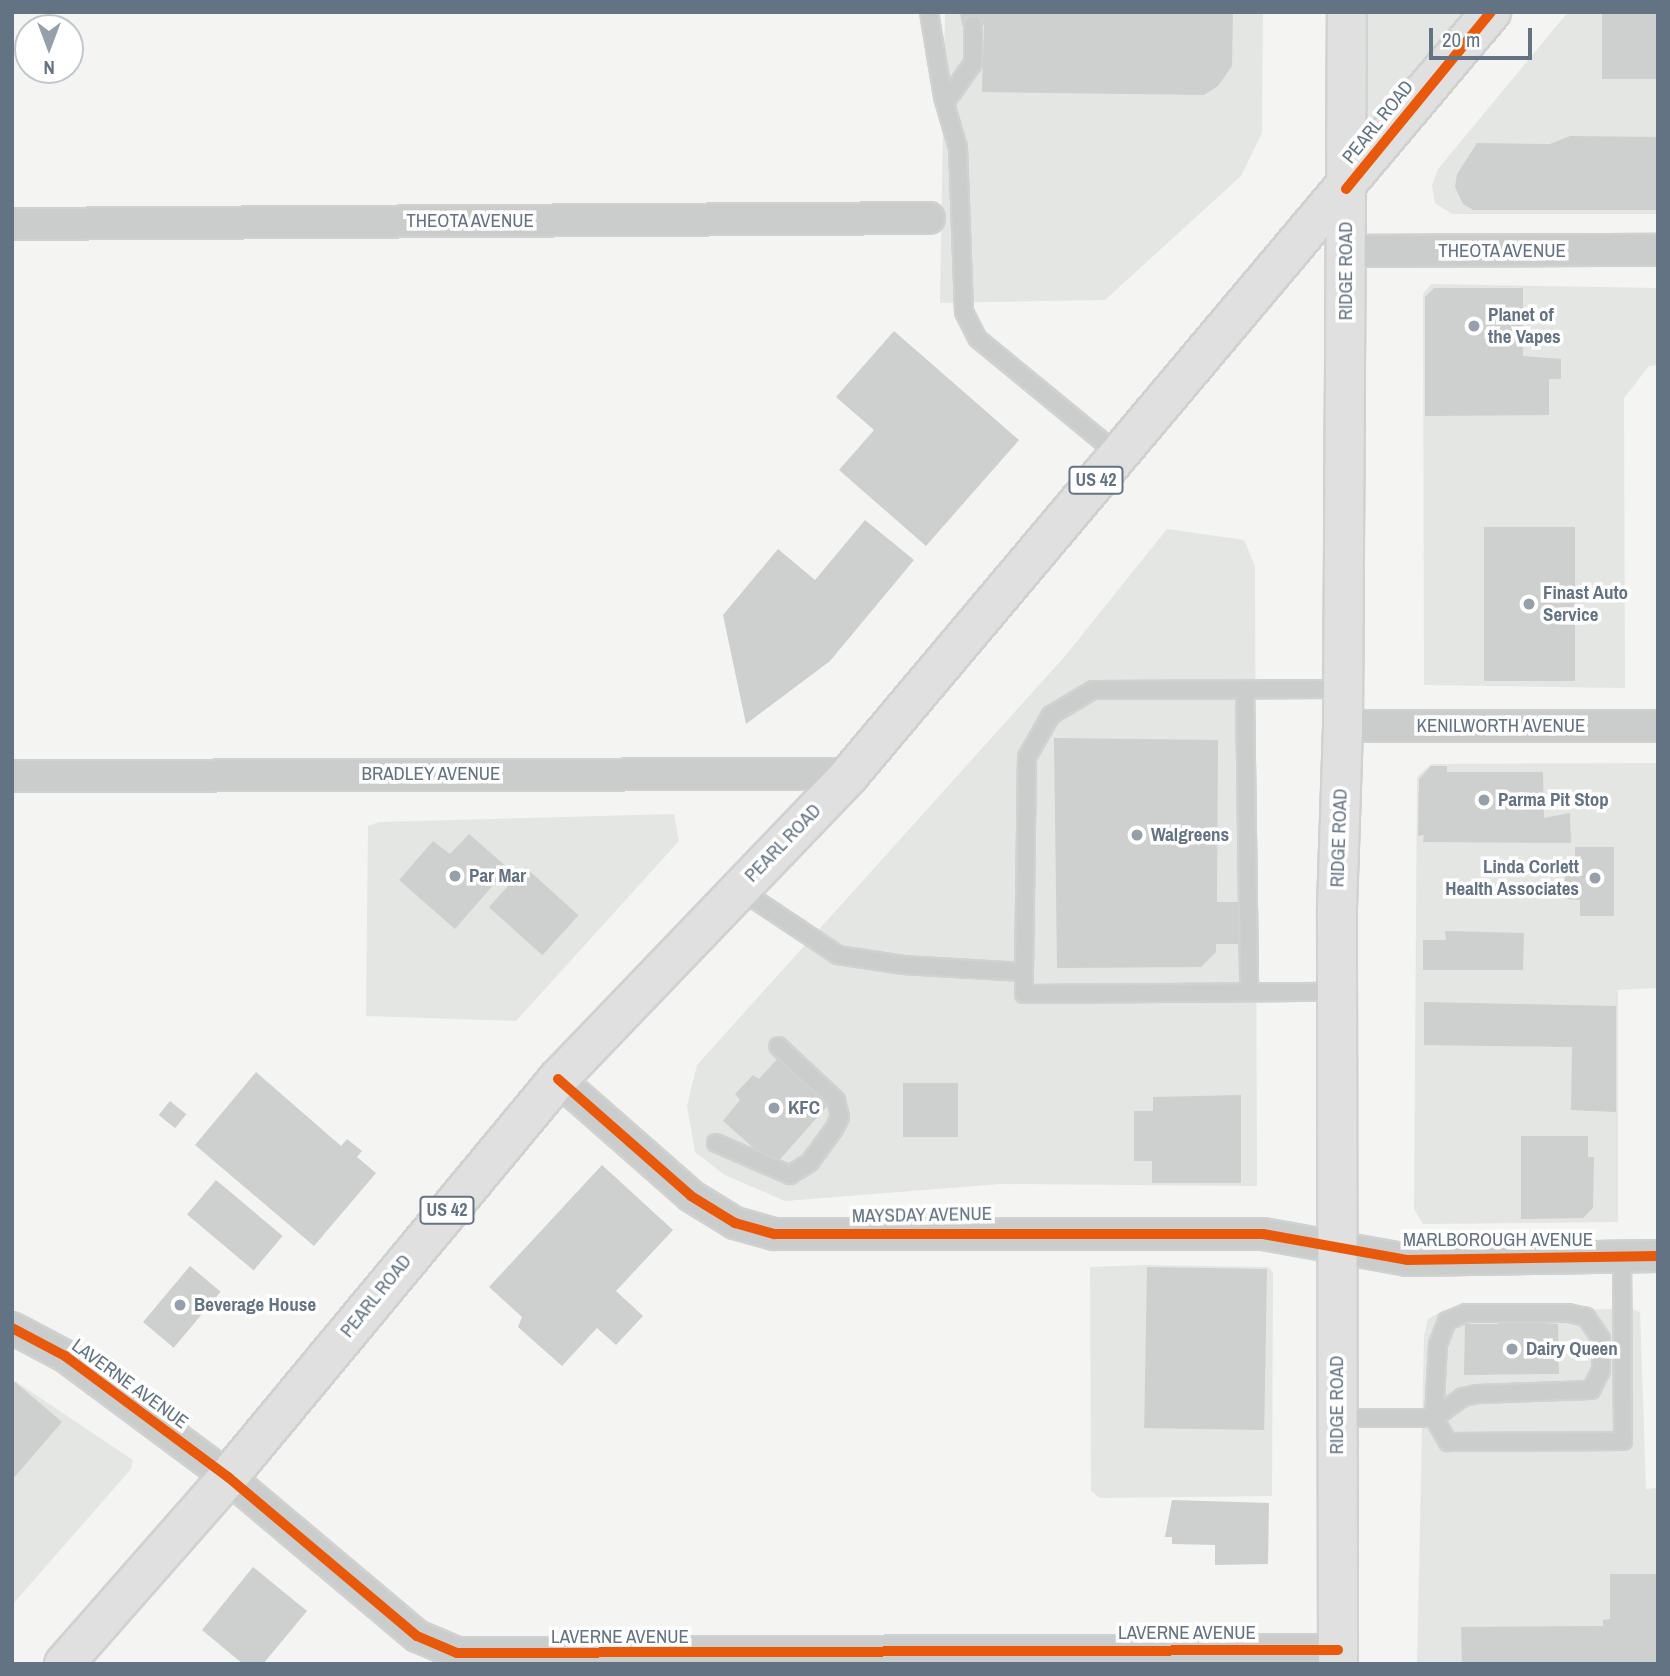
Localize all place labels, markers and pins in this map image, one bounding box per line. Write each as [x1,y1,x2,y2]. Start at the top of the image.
place label: Planet of the Vapes [1488,304,1561,348]
marker: Planet of the Vapes [1466,318,1482,334]
place label: Finast Auto Service [1543,582,1629,626]
marker: Finast Auto Service [1521,596,1537,612]
place label: Parma Pit Stop [1498,789,1609,811]
marker: Parma Pit Stop [1476,792,1492,808]
place label: Walgreens [1151,824,1229,846]
marker: Walgreens [1129,827,1145,843]
place label: Linda Corlett Health Associates [1445,856,1579,900]
place label: Par Mar [469,865,526,887]
marker: Par Mar [447,868,463,884]
marker: Linda Corlett Health Associates [1585,868,1605,888]
place label: KFC [788,1097,820,1119]
marker: KFC [766,1100,782,1116]
place label: Beverage House [194,1294,316,1316]
marker: Beverage House [172,1297,188,1313]
place label: Dairy Queen [1526,1338,1618,1360]
marker: Dairy Queen [1504,1341,1520,1357]

